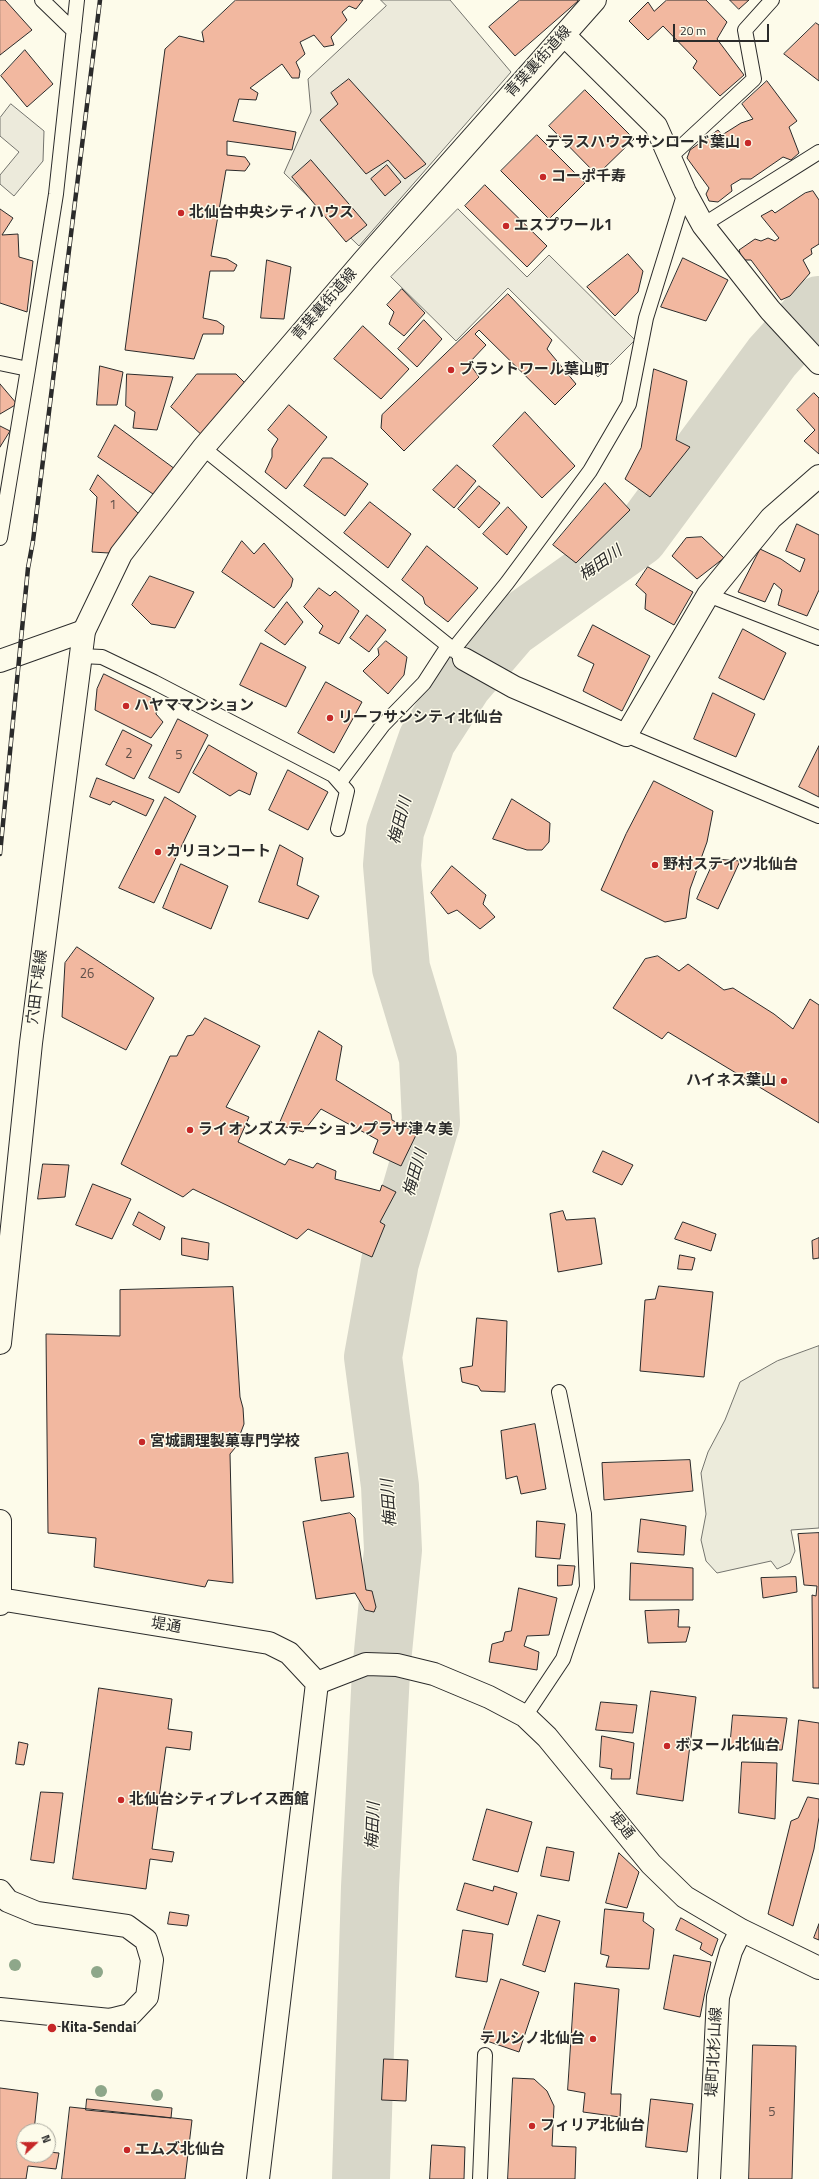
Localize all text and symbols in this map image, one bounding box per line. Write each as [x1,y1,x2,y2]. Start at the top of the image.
scale bar [675,16,771,42]
text: 20 m [680,21,706,40]
street label: 青葉裏街道線 [502,23,576,101]
place label: テラスハウスサンロード葉山 [545,134,740,152]
marker: テラスハウスサンロード葉山 [743,138,753,148]
place label: コーポ千寿 [551,168,626,186]
marker: コーポ千寿 [538,172,548,182]
place label: 北仙台中央シティハウス [189,204,354,222]
marker: 北仙台中央シティハウス [176,208,186,218]
place label: エスプワール1 [514,217,612,235]
marker: エスプワール1 [501,221,511,231]
street label: 青葉裏街道線 [289,265,361,345]
place label: ブラントワール葉山町 [459,361,609,379]
marker: ブラントワール葉山町 [446,365,456,375]
house number: 1 [109,498,117,514]
water label: 梅田川 [576,542,626,586]
place label: ハヤママンション [134,697,254,715]
marker: ハヤママンション [121,701,131,711]
place label: リーフサンシティ北仙台 [338,709,503,727]
marker: リーフサンシティ北仙台 [325,713,335,723]
house number: 2 [125,747,133,763]
house number: 5 [175,748,183,764]
water label: 梅田川 [386,795,416,847]
place label: カリヨンコート [166,843,271,861]
marker: カリヨンコート [153,847,163,857]
place label: 野村ステイツ北仙台 [663,856,798,874]
marker: 野村ステイツ北仙台 [650,860,660,870]
street label: 穴田下堤線 [24,949,52,1025]
house number: 26 [80,967,94,983]
place label: ハイネス葉山 [686,1072,776,1090]
marker: ハイネス葉山 [779,1076,789,1086]
place label: ライオンズステーションプラザ津々美 [198,1121,453,1139]
marker: ライオンズステーションプラザ津々美 [185,1125,195,1135]
water label: 梅田川 [400,1147,432,1199]
place label: 宮城調理製菓専門学校 [150,1433,300,1451]
marker: 宮城調理製菓専門学校 [137,1437,147,1447]
water label: 梅田川 [379,1478,401,1528]
street label: 堤通 [150,1615,182,1637]
place label: ボヌール北仙台 [675,1737,780,1755]
marker: ボヌール北仙台 [662,1741,672,1751]
place label: 北仙台シティプレイス西館 [129,1791,309,1809]
marker: 北仙台シティプレイス西館 [116,1795,126,1805]
water label: 梅田川 [364,1802,384,1850]
street label: 堤通 [605,1809,637,1843]
street label: 堤町北杉山線 [704,2007,726,2097]
place label: Kita-Sendai [61,2019,137,2037]
marker: Kita-Sendai [46,2022,58,2034]
place label: テルシノ北仙台 [480,2030,585,2048]
marker: テルシノ北仙台 [588,2034,598,2044]
house number: 5 [768,2105,776,2121]
place label: フィリア北仙台 [540,2117,645,2135]
marker: フィリア北仙台 [527,2121,537,2131]
north arrow [16,2123,56,2163]
text: N [37,2132,55,2145]
place label: エムズ北仙台 [135,2141,225,2159]
marker: エムズ北仙台 [122,2145,132,2155]

